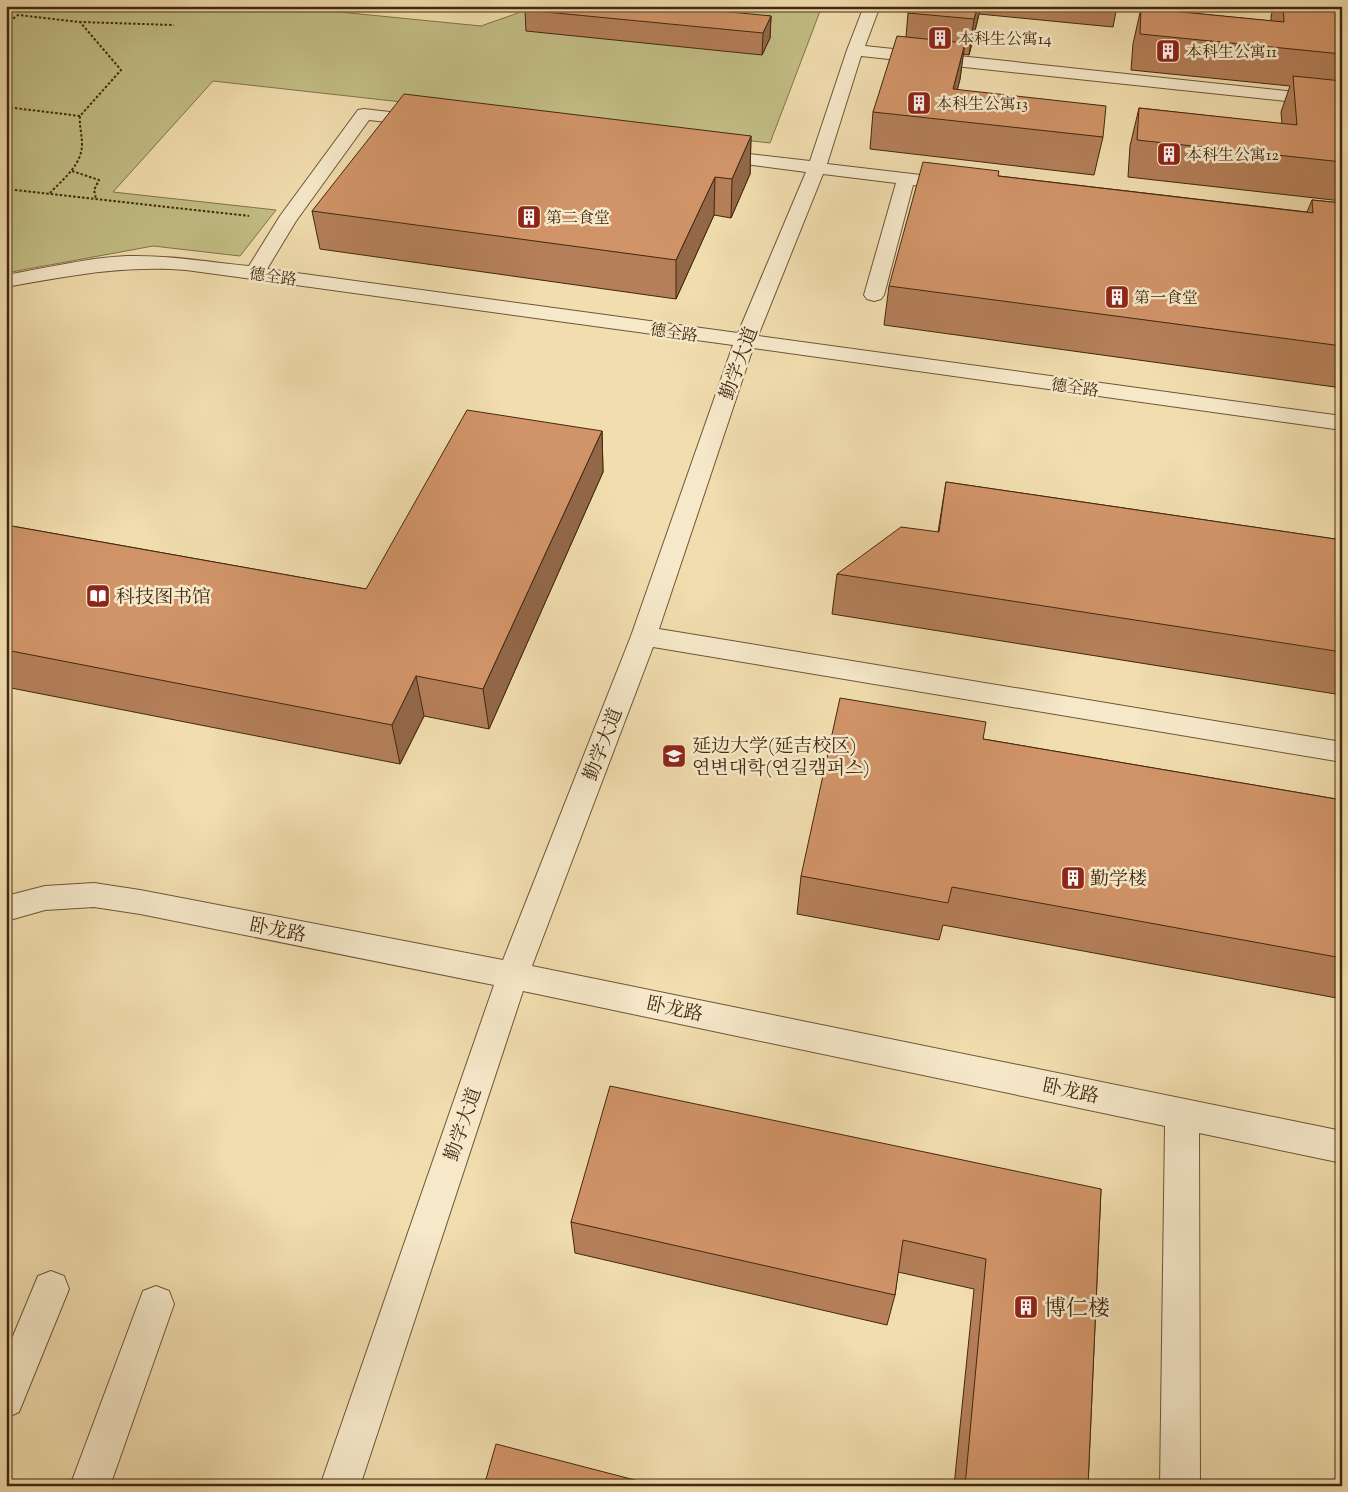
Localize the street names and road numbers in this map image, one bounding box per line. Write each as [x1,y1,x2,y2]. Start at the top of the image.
street label: 德全路 [247,264,298,293]
street label: 德全路 [648,320,699,349]
street label: 勤学大道 [715,324,766,404]
street label: 德全路 [1049,375,1100,404]
street label: 勤学大道 [578,705,631,785]
street label: 卧龙路 [247,913,308,950]
street label: 卧龙路 [644,991,705,1030]
street label: 卧龙路 [1040,1073,1101,1112]
street label: 勤学大道 [439,1084,490,1165]

